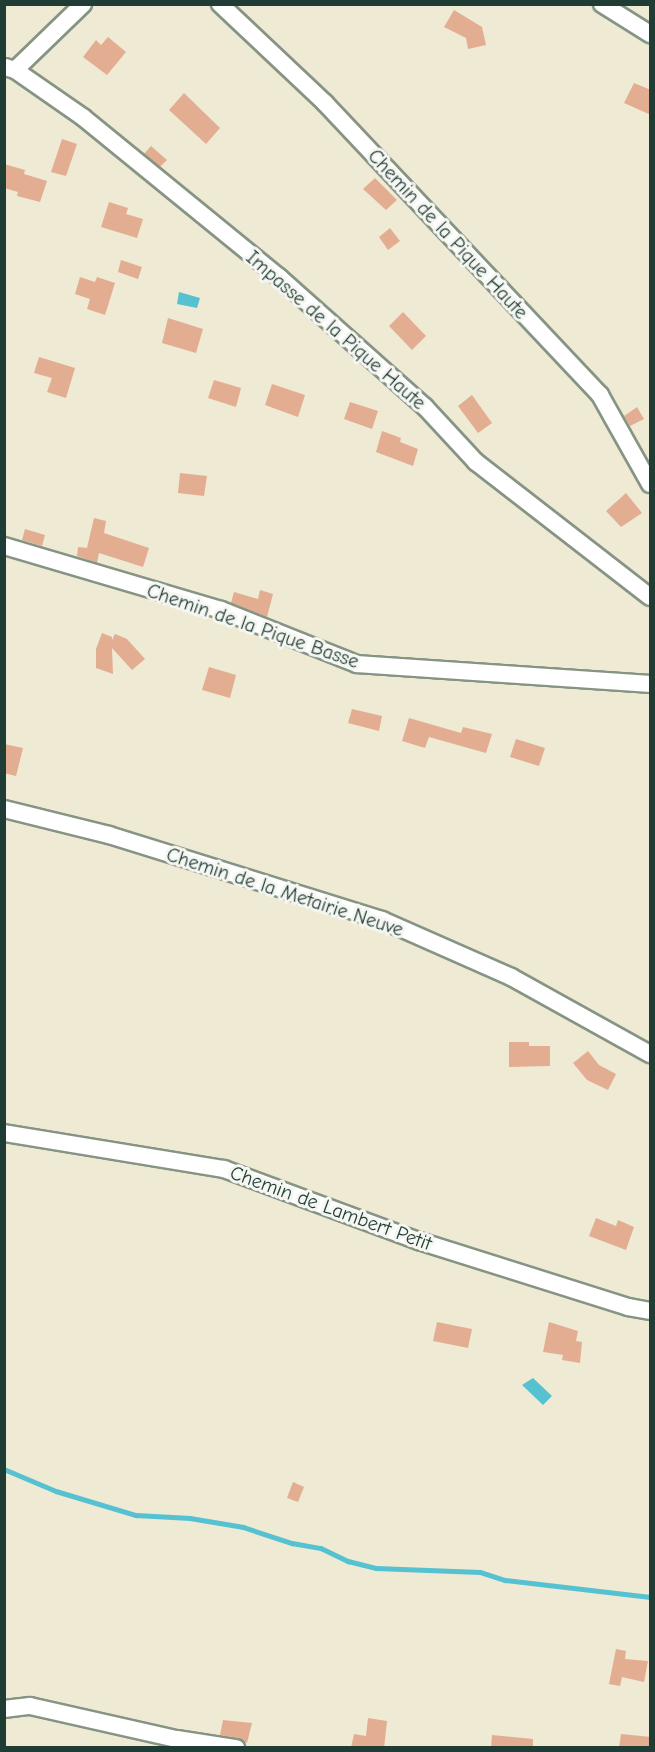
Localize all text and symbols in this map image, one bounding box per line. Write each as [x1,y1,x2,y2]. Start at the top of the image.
street label: Chemin de la Pique Haute [363,144,533,324]
street label: Impasse de la Pique Haute [241,245,431,415]
street label: Chemin de la Pique Basse [144,578,362,674]
street label: Chemin de la Metairie Neuve [163,842,407,942]
street label: Chemin de Lambert Petit [227,1160,435,1256]

